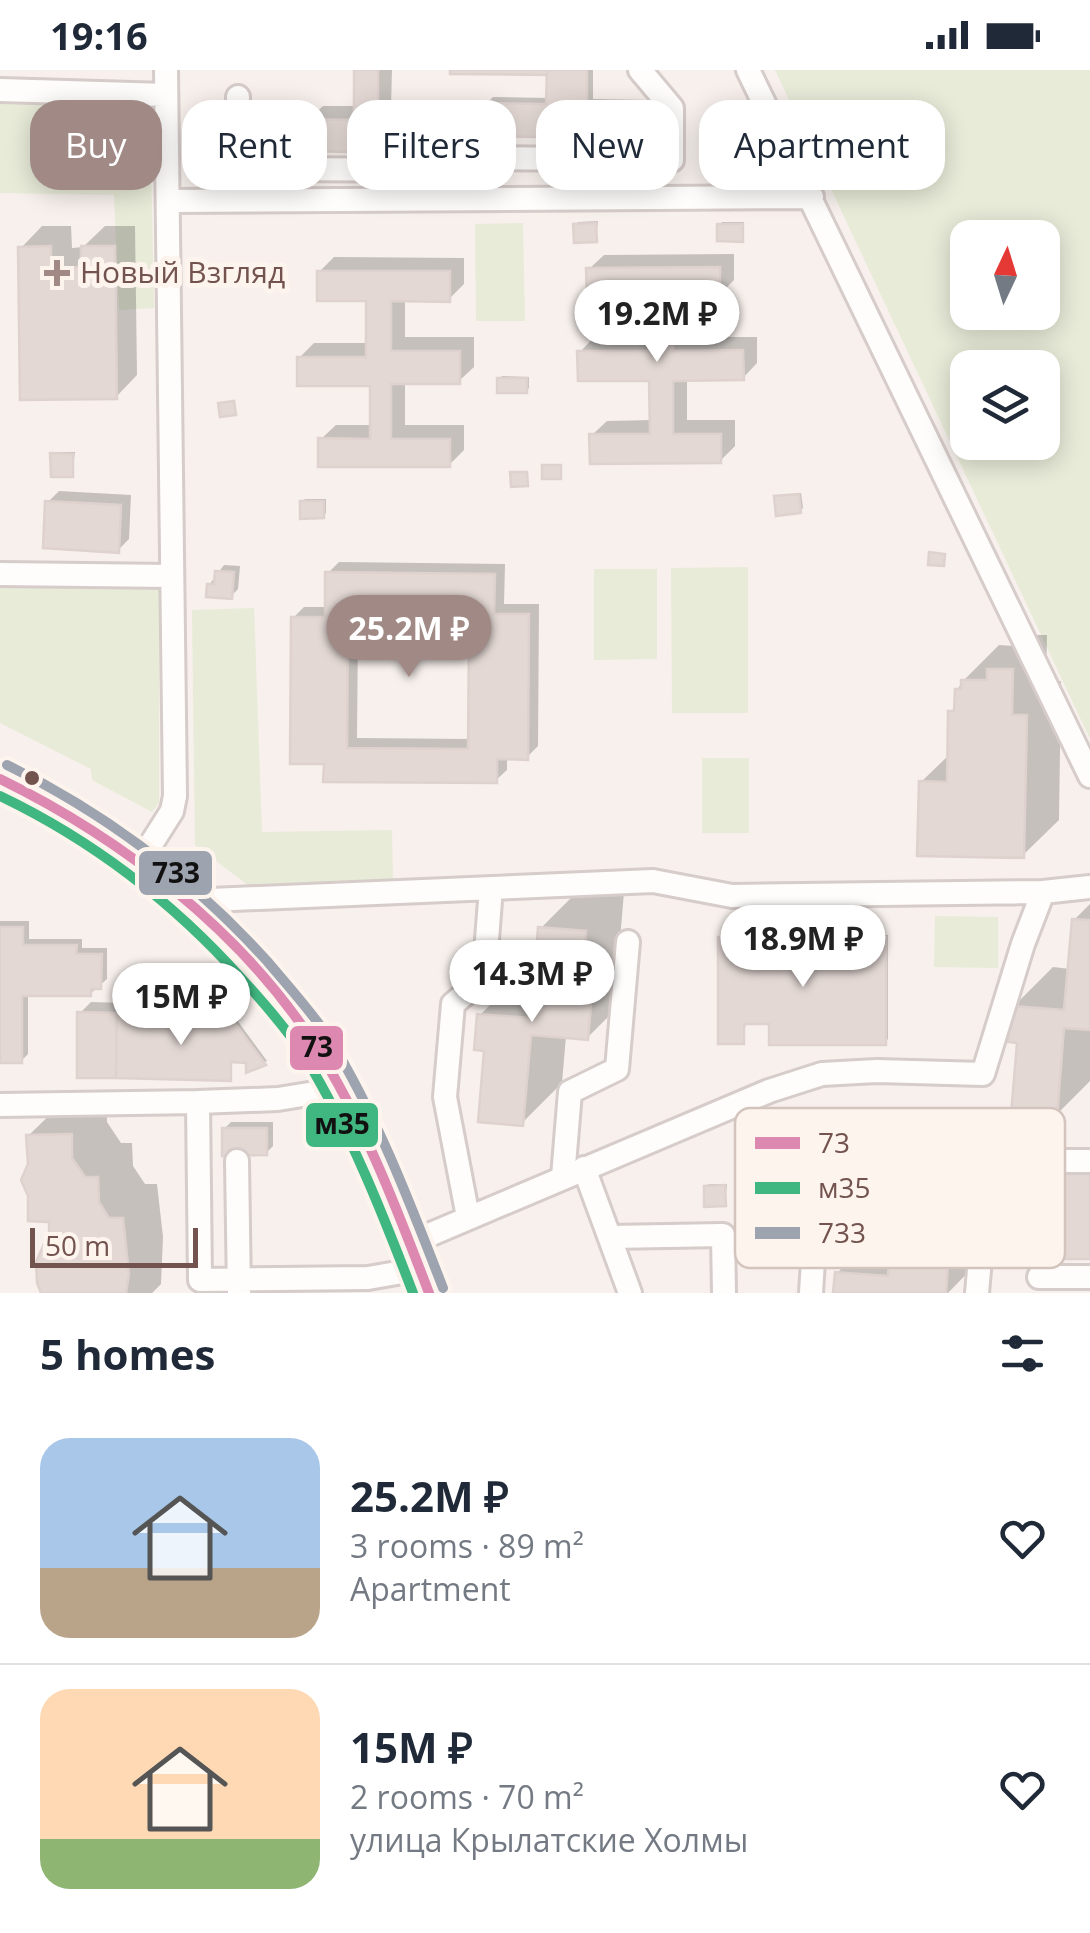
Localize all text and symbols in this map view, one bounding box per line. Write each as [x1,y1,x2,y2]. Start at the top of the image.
text: 19:16 [50,9,148,61]
chip: Buy [30,100,162,190]
chip: Rent [182,100,327,190]
chip: Filters [347,100,516,190]
chip: New [536,100,679,190]
chip: Apartment [699,100,945,190]
north arrow [950,220,1060,330]
map controls [950,220,1060,460]
place label: Новый Взгляд [80,251,285,292]
marker: Новый Взгляд [44,260,70,286]
pin: 19.2M ₽ [565,280,749,365]
text: 19.2M ₽ [596,291,718,334]
button: layers [950,350,1060,460]
pin: 25.2M ₽ [317,595,501,680]
text: 25.2M ₽ [348,606,470,649]
unlabelled marker [22,768,42,788]
line badge: 733 [137,849,214,897]
text: 733 [152,853,200,891]
pin: 18.9M ₽ [711,905,895,990]
text: 18.9M ₽ [742,916,864,959]
pin: 14.3M ₽ [440,940,624,1025]
text: 14.3M ₽ [471,951,593,994]
pin: 15M ₽ [111,963,251,1048]
text: 15M ₽ [134,974,228,1017]
line badge: 73 [288,1024,345,1072]
text: 73 [301,1027,333,1065]
line badge: м35 [304,1101,380,1149]
text: м35 [314,1104,370,1142]
legend [735,1108,1065,1268]
text: 73 [818,1123,850,1161]
text: м35 [818,1168,871,1206]
text: 733 [818,1213,866,1251]
scale bar [30,1223,198,1268]
text: 50 m [45,1226,110,1264]
text: 5 homes [40,1325,215,1382]
icon: filters [995,1326,1050,1381]
text: 25.2M ₽ [350,1467,509,1524]
icon: home [120,1478,240,1598]
icon: heart [995,1511,1050,1566]
text: 3 rooms · 89 m² [350,1524,584,1567]
text: Apartment [350,1567,511,1610]
text: 15M ₽ [350,1718,473,1775]
icon: home [120,1729,240,1849]
icon: heart [995,1762,1050,1817]
text: 2 rooms · 70 m² [350,1775,584,1818]
text: улица Крылатские Холмы [350,1818,748,1861]

